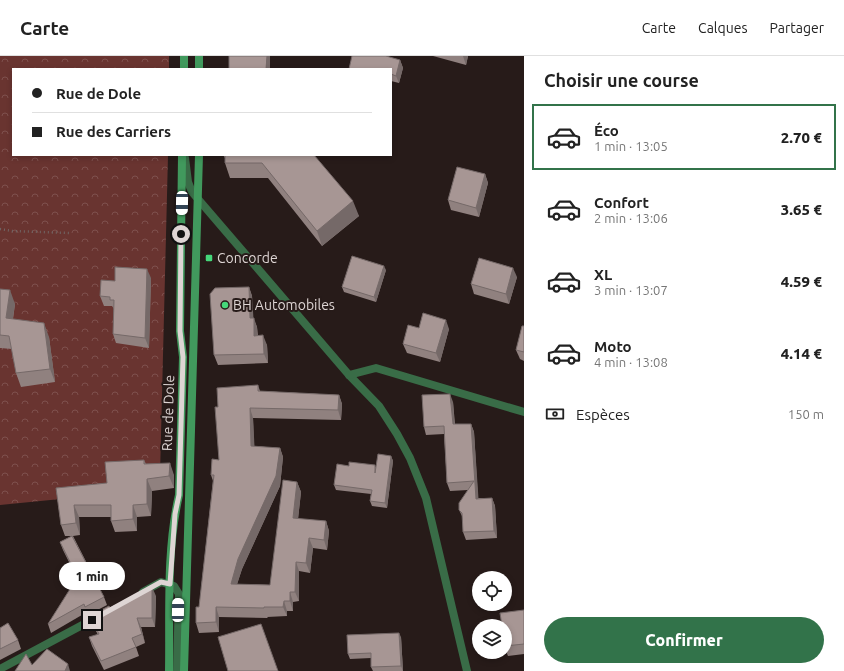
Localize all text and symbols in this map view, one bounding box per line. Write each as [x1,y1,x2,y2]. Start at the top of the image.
text: Carte [20,17,69,39]
text: Carte [642,20,676,36]
text: Calques [698,20,747,36]
text: Partager [769,20,824,36]
text: Choisir une course [544,70,699,90]
text: Rue de Dole [56,85,141,102]
icon: car [546,119,582,155]
text: Éco [594,122,619,139]
text: Rue des Carriers [56,123,171,140]
text: 2.70 € [781,129,822,146]
text: 1 min · 13:05 [594,139,668,153]
car [176,191,188,215]
icon: car [546,191,582,227]
text: Confort [594,194,649,211]
text: 3.65 € [781,201,822,218]
text: 2 min · 13:06 [594,211,668,225]
route start [172,225,190,243]
place label: Concorde [217,250,278,266]
marker: Concorde [204,253,214,263]
icon: car [546,263,582,299]
text: XL [594,266,612,283]
text: 4.59 € [781,273,822,290]
text: 3 min · 13:07 [594,283,668,297]
place label: BH Automobiles [233,297,335,313]
marker: BH Automobiles [220,300,230,310]
icon: car [546,335,582,371]
text: Moto [594,338,632,355]
text: 4.14 € [781,345,822,362]
text: 4 min · 13:08 [594,355,668,369]
street label: Rue de Dole [159,375,177,451]
icon: cash [544,403,566,425]
text: Espèces [576,406,630,423]
text: 150 m [788,407,824,421]
callout: 1 min [59,562,125,590]
text: 1 min [75,569,109,583]
map controls [472,571,512,659]
button: locate [472,571,512,611]
car [172,598,184,622]
route end [83,611,101,629]
button: Confirmer [544,617,824,663]
button: layers [472,619,512,659]

